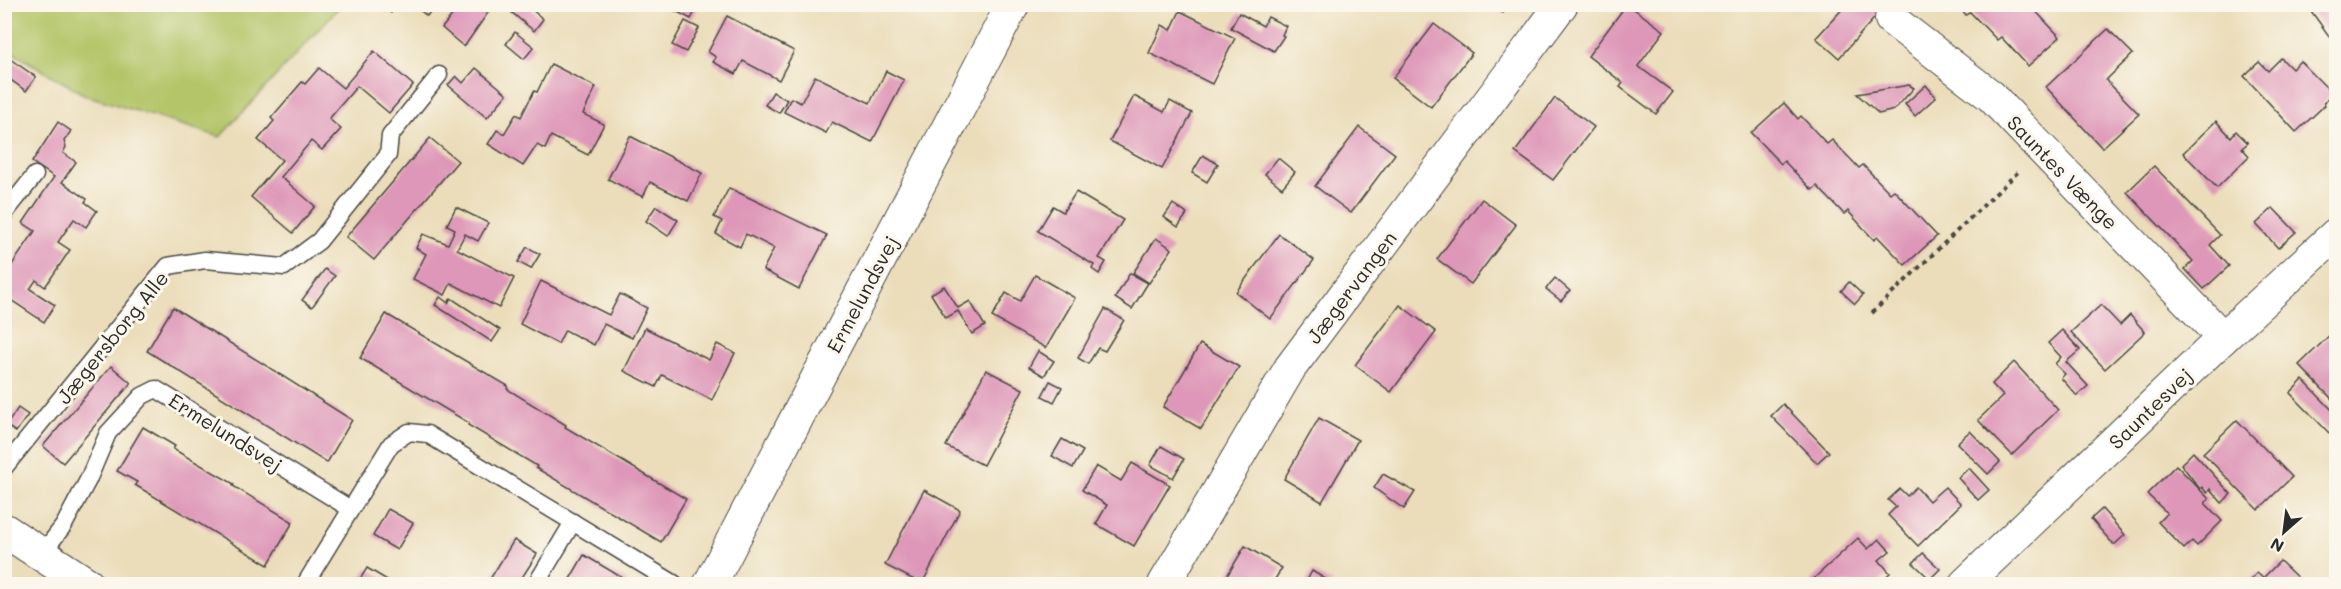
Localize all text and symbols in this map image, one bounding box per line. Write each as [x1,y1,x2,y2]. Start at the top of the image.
street label: Sauntes Vænge [2002,109,2124,235]
street label: Jægervangen [1300,225,1402,349]
street label: Ermelundsvej [820,231,904,357]
street label: Jægersborg Alle [50,265,174,409]
street label: Sauntesvej [2103,362,2197,454]
street label: Ermelundsvej [164,387,288,477]
north arrow [2254,502,2314,562]
text: N [2266,534,2287,558]

